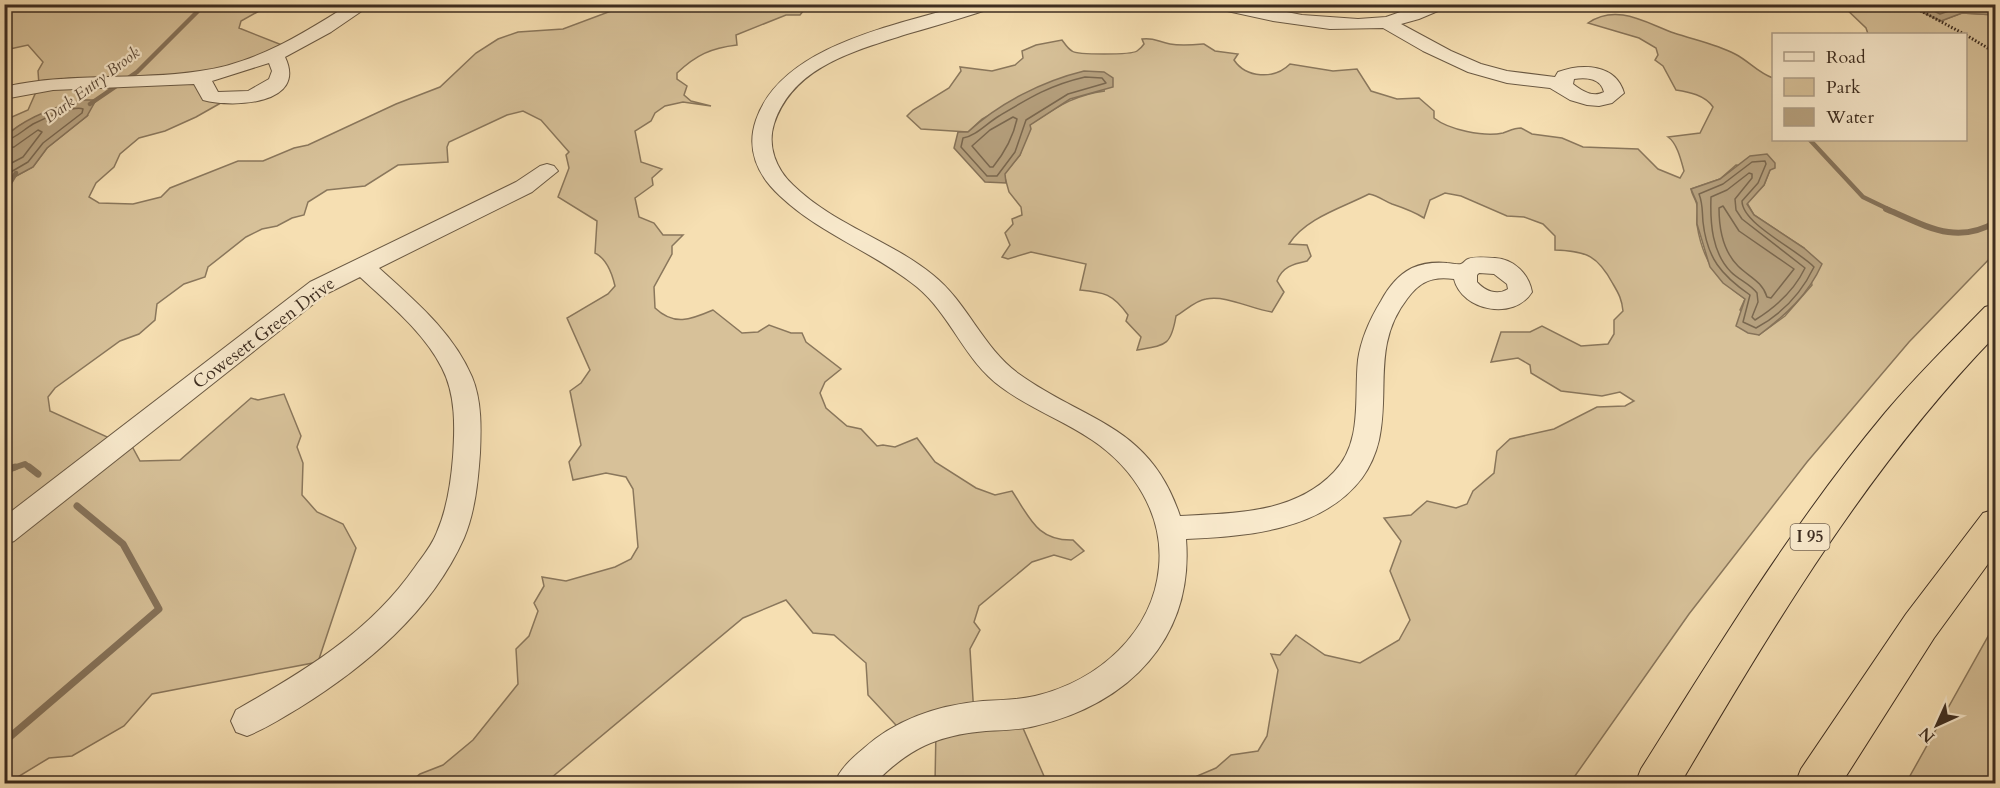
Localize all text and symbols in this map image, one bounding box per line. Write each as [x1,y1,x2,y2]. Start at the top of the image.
legend [1772,33,1967,141]
water label: Dark Entry Brook [39,42,145,128]
text: Road [1826,45,1866,70]
text: Park [1826,75,1861,100]
text: Water [1825,105,1875,130]
street label: Cowesett Green Drive [188,271,340,395]
road number: I 95 [1790,524,1830,550]
north arrow [1907,695,1967,755]
text: N [1914,722,1940,748]

